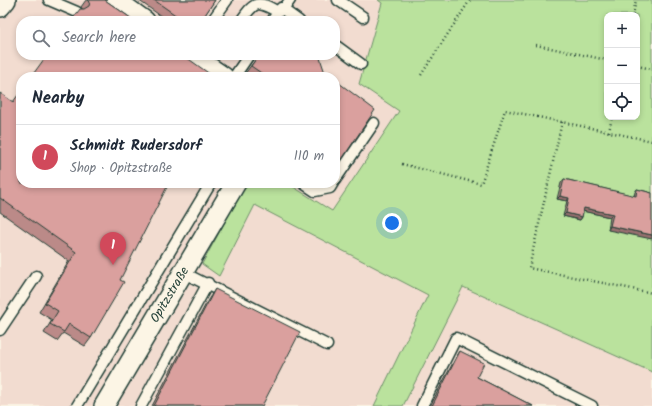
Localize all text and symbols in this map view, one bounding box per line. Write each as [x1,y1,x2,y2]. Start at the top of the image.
map controls [604,12,640,120]
button: + [604,12,640,48]
search box [16,16,340,60]
text: Search here [62,26,136,50]
icon: search [30,27,52,49]
button: − [604,48,640,84]
button: locate [604,84,640,120]
text: Nearby [32,85,84,112]
text: Schmidt Rudersdorf [70,134,202,158]
text: 1 [43,146,47,167]
text: 110 m [294,146,324,167]
text: Shop · Opitzstraße [70,158,172,179]
your location [382,213,402,233]
pin: 1 [100,232,126,265]
street label: Opitzstraße [145,263,195,327]

